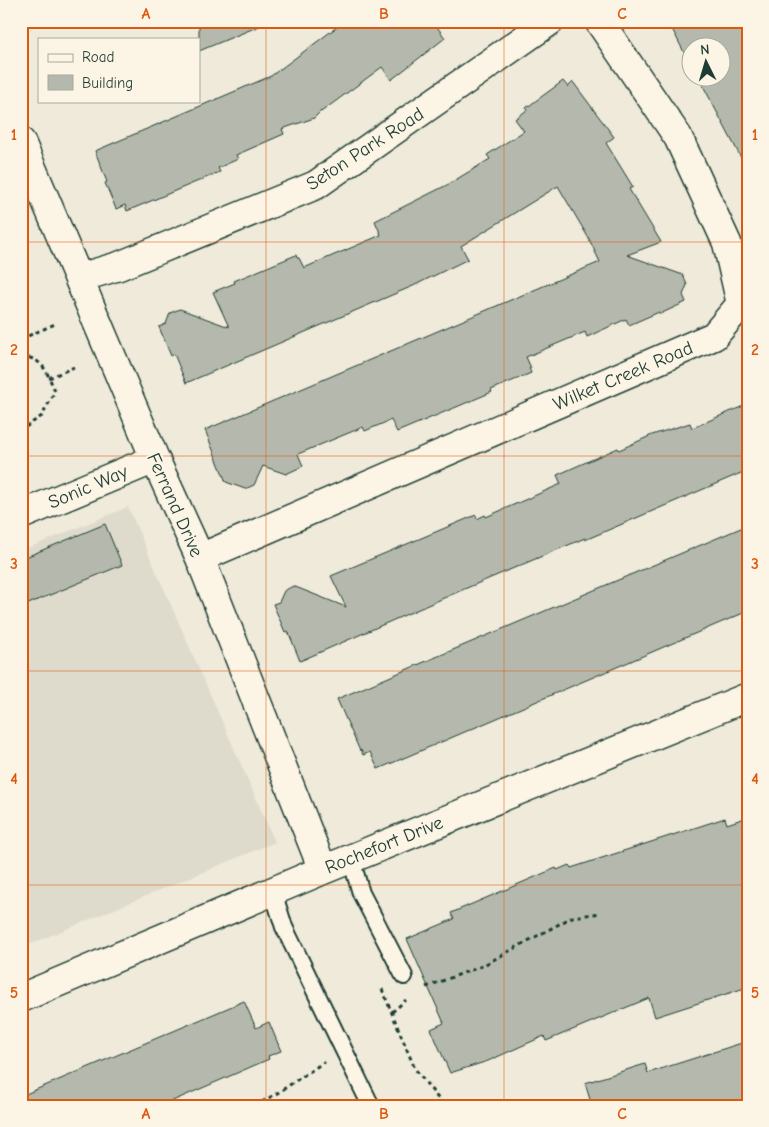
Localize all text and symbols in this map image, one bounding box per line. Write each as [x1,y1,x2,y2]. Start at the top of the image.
text: A [142,5,151,23]
text: B [379,5,389,23]
text: C [617,5,627,23]
legend [38,38,200,102]
north arrow [682,38,732,88]
text: N [700,41,710,58]
text: Road [82,48,114,66]
text: Building [82,74,133,92]
street label: Seton Park Road [302,103,428,195]
text: 1 [11,126,17,144]
text: 1 [752,126,758,144]
street label: Wilket Creek Road [550,337,696,415]
text: 2 [10,341,18,359]
text: 2 [751,341,759,359]
street label: Ferrand Drive [142,449,208,561]
street label: Sonic Way [45,460,132,514]
text: 3 [10,555,18,573]
text: 3 [751,555,759,573]
text: 4 [10,770,18,788]
text: 4 [751,770,759,788]
street label: Rochefort Drive [322,811,446,879]
text: 5 [10,984,18,1002]
text: 5 [751,984,759,1002]
text: A [142,1105,151,1123]
text: B [379,1105,389,1123]
text: C [617,1105,627,1123]

